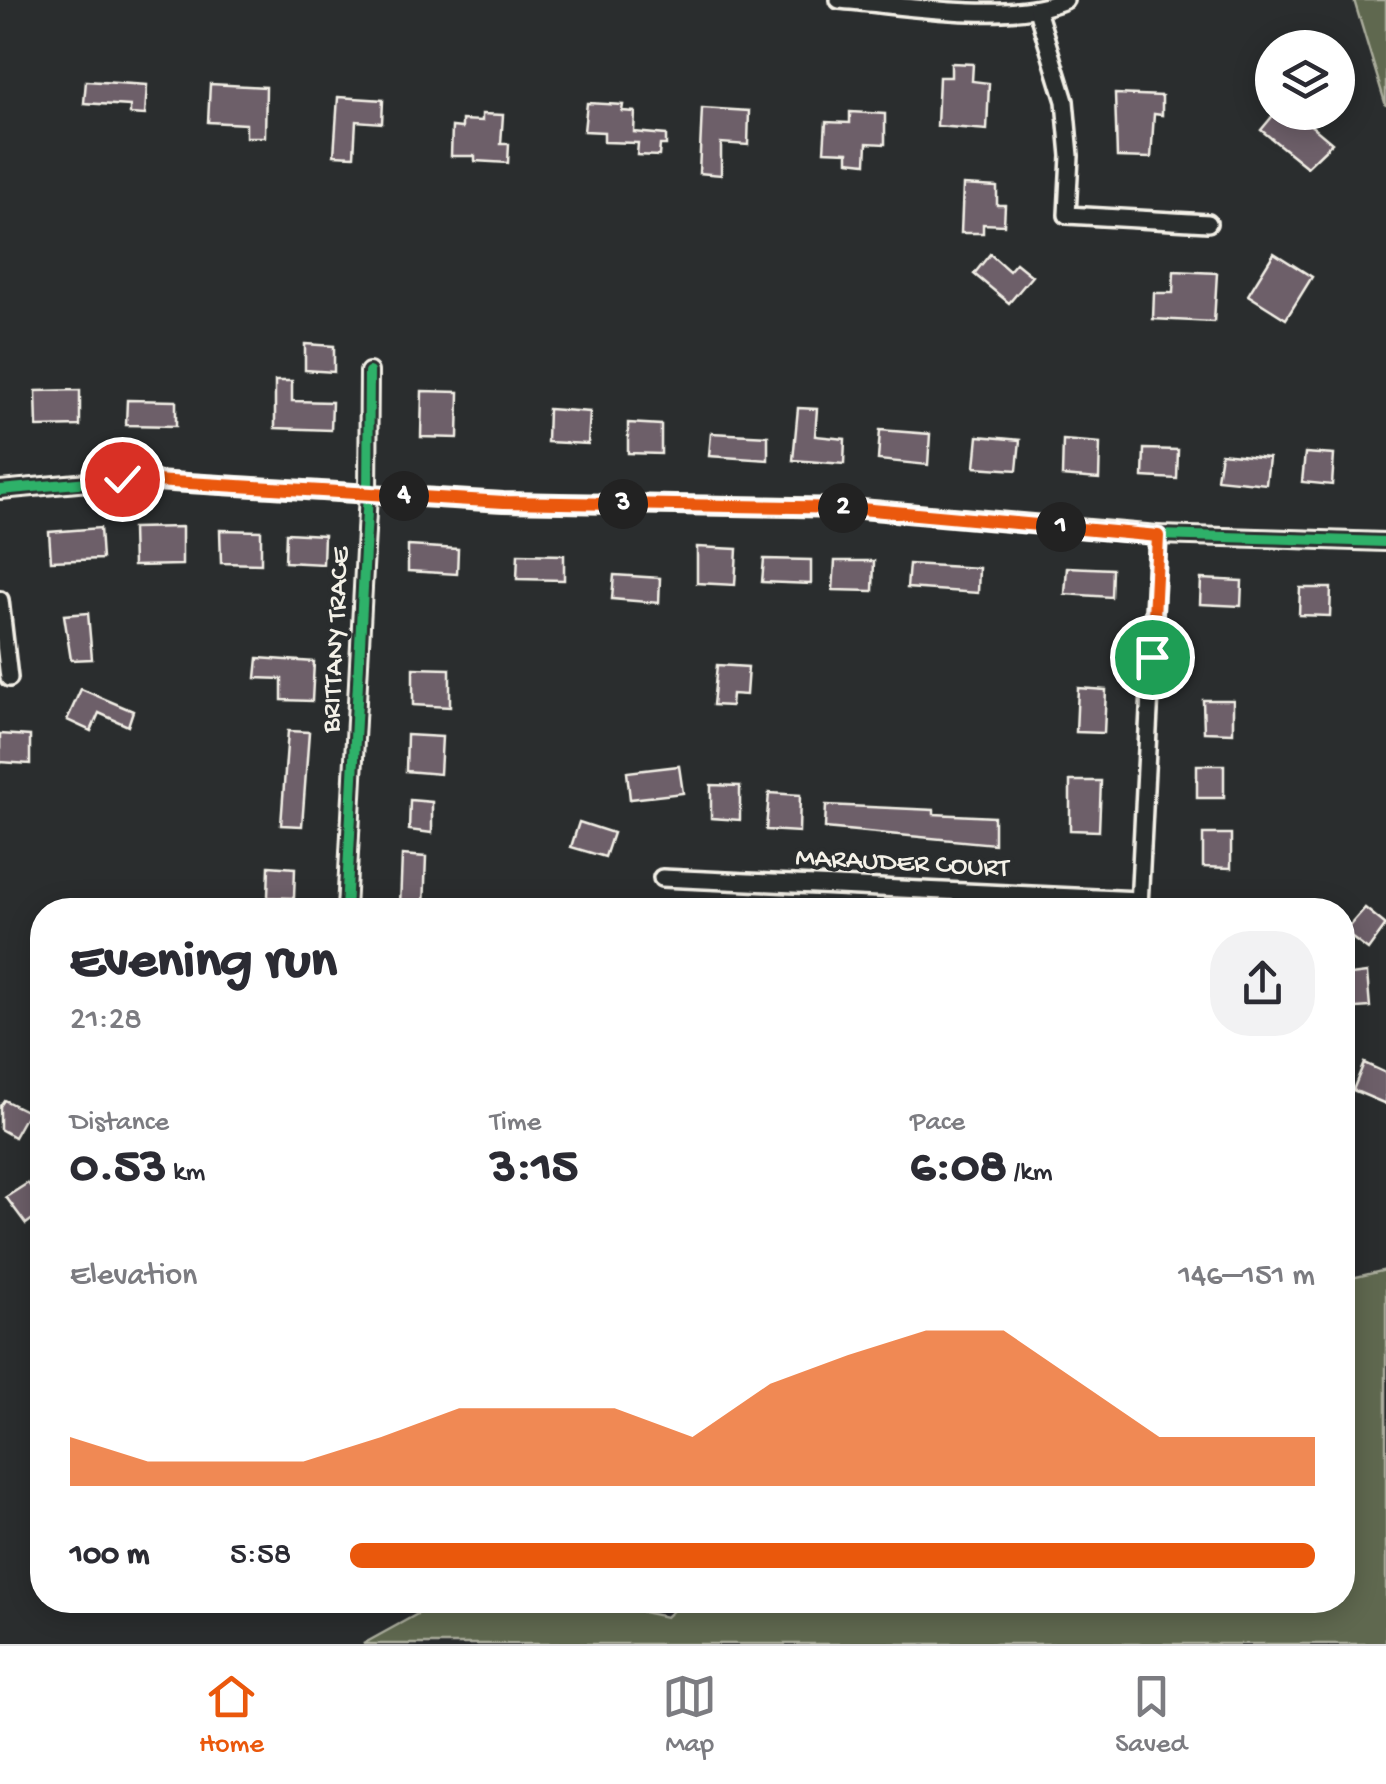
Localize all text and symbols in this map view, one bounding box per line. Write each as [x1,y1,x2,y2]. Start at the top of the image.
map controls [1255,30,1355,130]
button: layers [1255,30,1355,130]
pin [80,437,165,522]
icon: check [95,452,150,507]
pin: 4 [379,471,429,521]
text: 4 [397,479,411,512]
pin: 3 [598,479,648,529]
pin: 2 [818,483,868,533]
text: 3 [616,487,630,520]
text: 2 [836,491,850,524]
pin: 1 [1036,502,1086,552]
text: 1 [1055,510,1067,543]
street label: BRITTANY TRACE [316,545,358,735]
pin [1110,615,1195,700]
icon: arrive [1125,630,1180,685]
street label: MARAUDER COURT [794,842,1011,886]
button: share [1210,931,1315,1036]
text: Evening run [70,932,337,996]
text: 21:28 [70,1002,142,1040]
text: Distance [70,1107,169,1140]
text: Time [490,1107,541,1140]
text: Pace [910,1107,965,1140]
text: 0.53 [70,1140,166,1199]
text: 3:15 [490,1140,578,1199]
text: 6:08 [910,1140,1007,1199]
text: km [166,1157,205,1190]
text: /km [1007,1157,1053,1190]
text: Elevation [70,1258,197,1296]
text: 146–151 m [1178,1258,1315,1296]
text: 100 m [70,1537,150,1575]
text: 5:58 [230,1537,291,1575]
tab: Home [199,1669,264,1762]
tab: Map [662,1669,717,1762]
tab: Saved [1115,1669,1187,1762]

